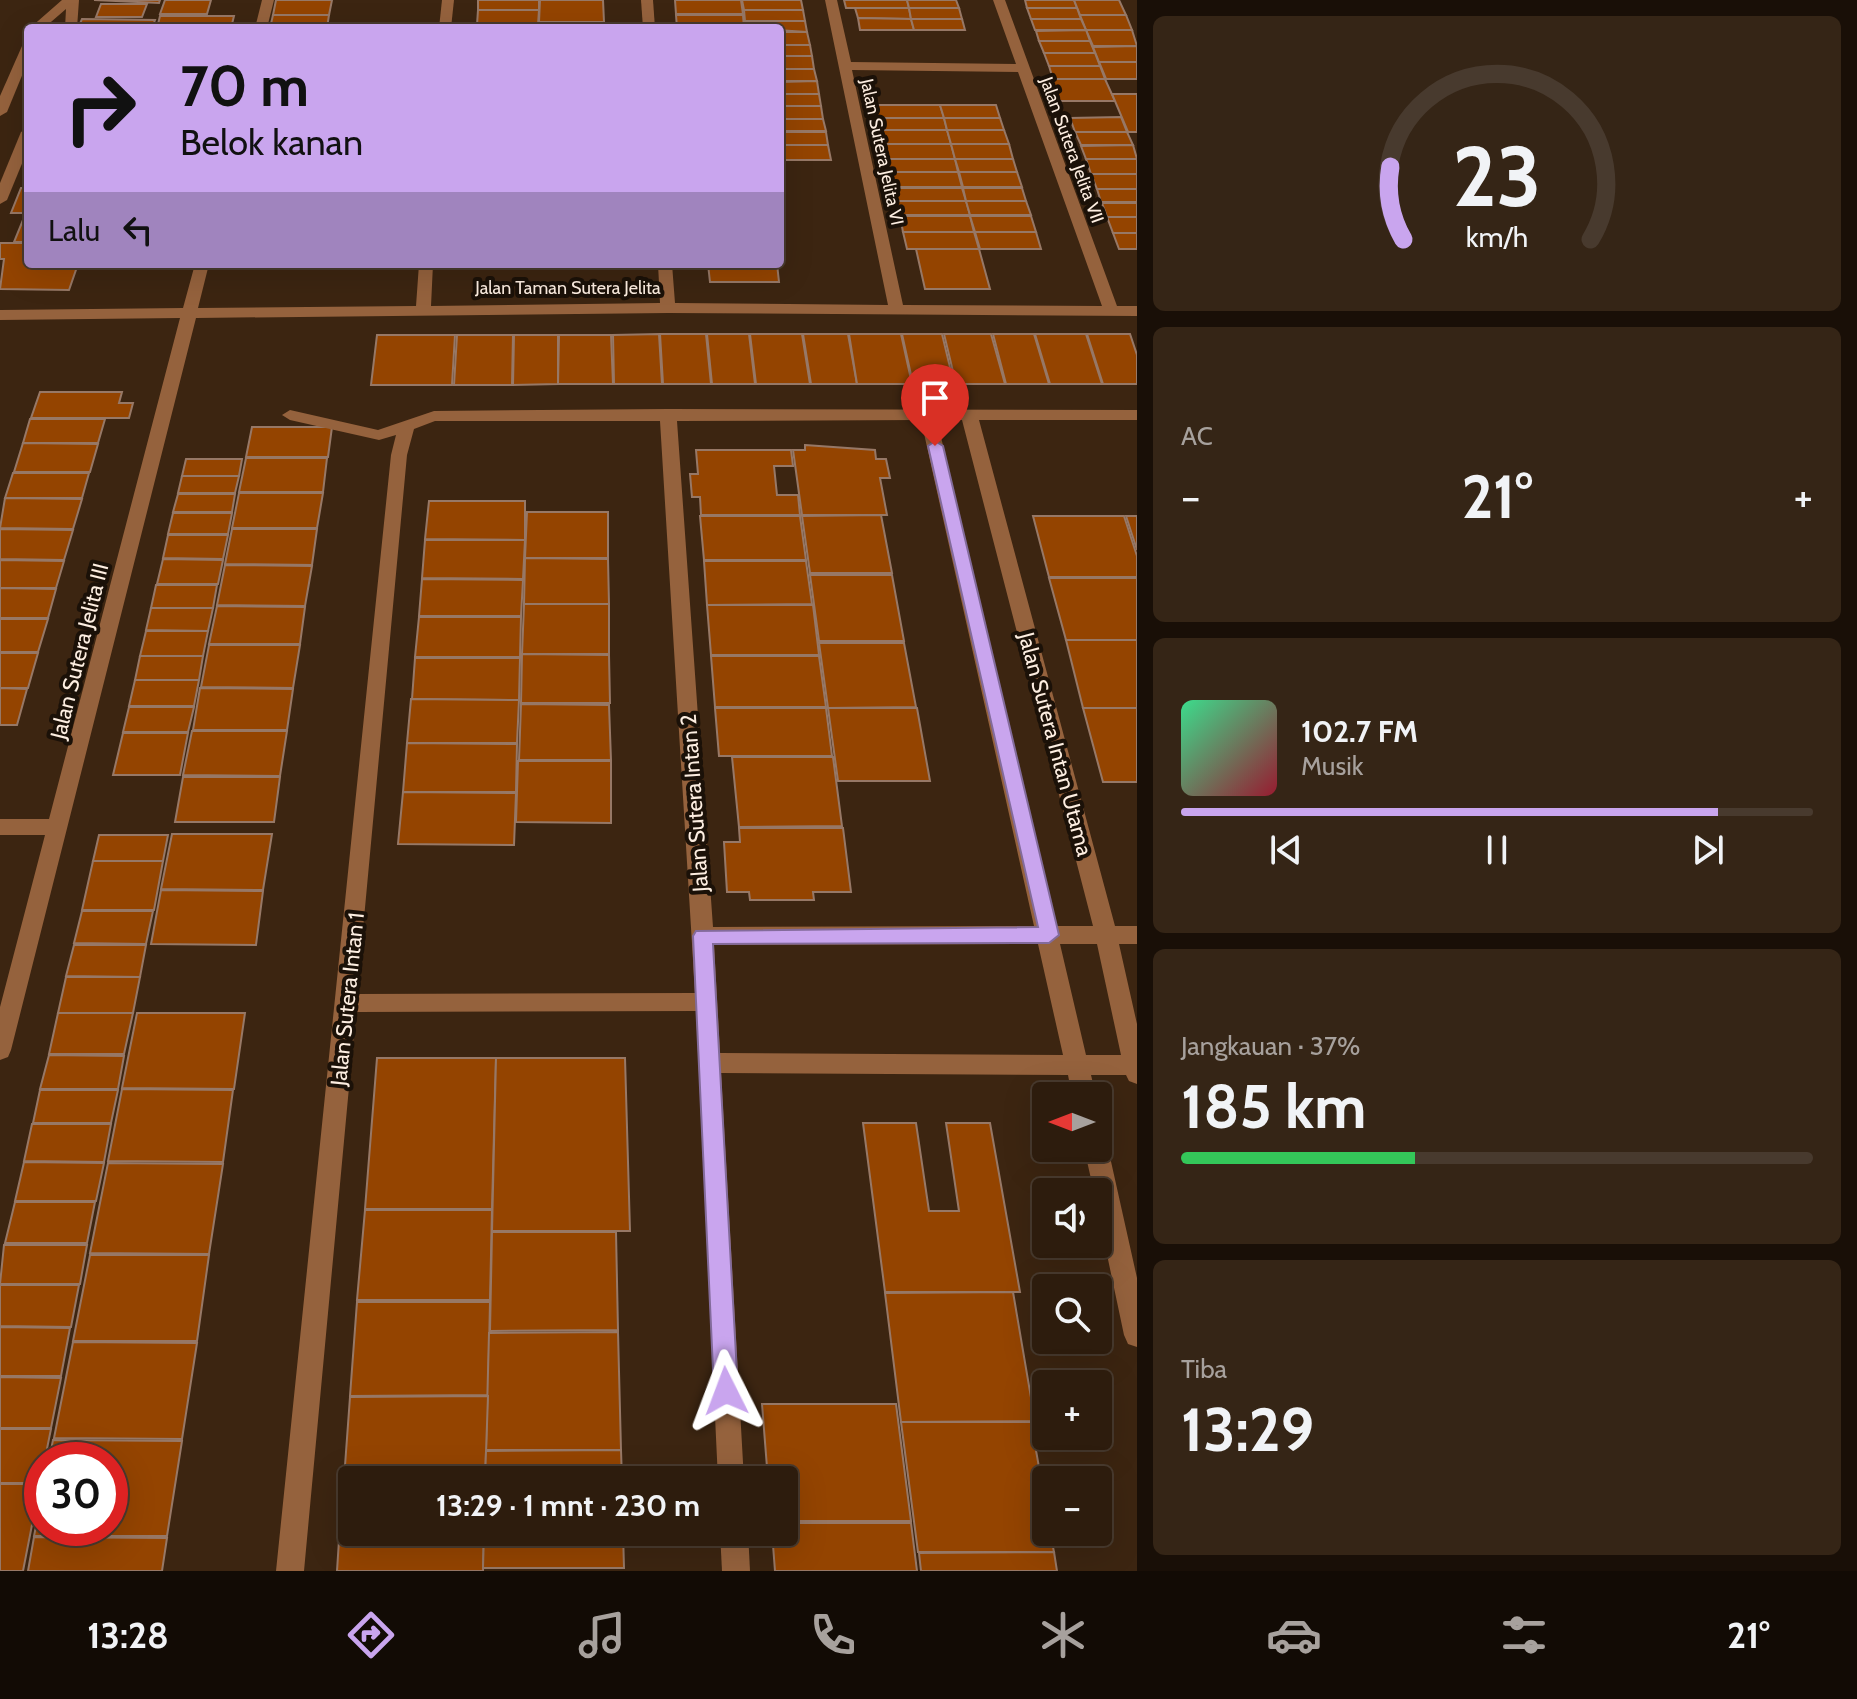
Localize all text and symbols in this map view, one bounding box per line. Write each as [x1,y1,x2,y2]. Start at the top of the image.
text: 70 m [180,52,309,120]
icon: right [48,56,152,160]
street label: Jalan Sutera Jelita VII [1035,73,1109,226]
street label: Jalan Sutera Jelita VI [856,76,908,227]
text: Belok kanan [180,120,363,164]
text: 23 [1453,125,1541,226]
icon: left [116,208,160,252]
text: Lalu [48,212,100,249]
text: km/h [1466,219,1528,254]
street label: Jalan Taman Sutera Jelita [474,277,661,299]
pin [901,364,969,446]
icon: arrive [913,376,957,420]
text: AC [1181,420,1213,452]
text: 21° [1461,460,1533,533]
text: − [1181,470,1200,523]
text: + [1794,470,1813,523]
street label: Jalan Sutera Jelita III [44,560,114,743]
street label: Jalan Sutera Intan Utama [1012,628,1098,859]
street label: Jalan Sutera Intan 2 [675,713,714,894]
text: 102.7 FM [1301,713,1418,750]
text: Musik [1301,750,1363,782]
icon: previous [1264,828,1308,872]
icon: pause [1475,828,1519,872]
icon: next [1686,828,1730,872]
street label: Jalan Sutera Intan 1 [325,911,370,1088]
text: Jangkauan · 37% [1181,1030,1360,1062]
text: 185 km [1181,1070,1366,1143]
north arrow [1032,1082,1112,1162]
map controls [1032,1082,1112,1546]
button: sound [1032,1178,1112,1258]
button: search [1032,1274,1112,1354]
position arrow [684,1349,768,1433]
text: Tiba [1181,1353,1227,1385]
button: + [1032,1370,1112,1450]
text: 13:29 [1181,1393,1314,1466]
speed limit sign: 30 [24,1442,128,1546]
button: − [1032,1466,1112,1546]
text: 13:29 · 1 mnt · 230 m [436,1487,700,1524]
icon: directions [343,1607,399,1663]
icon: music [574,1607,630,1663]
icon: phone [805,1607,861,1663]
icon: climate [1035,1607,1091,1663]
icon: car [1266,1607,1322,1663]
icon: filters [1496,1607,1552,1663]
text: 13:28 [87,1613,169,1657]
text: 21° [1727,1613,1770,1657]

